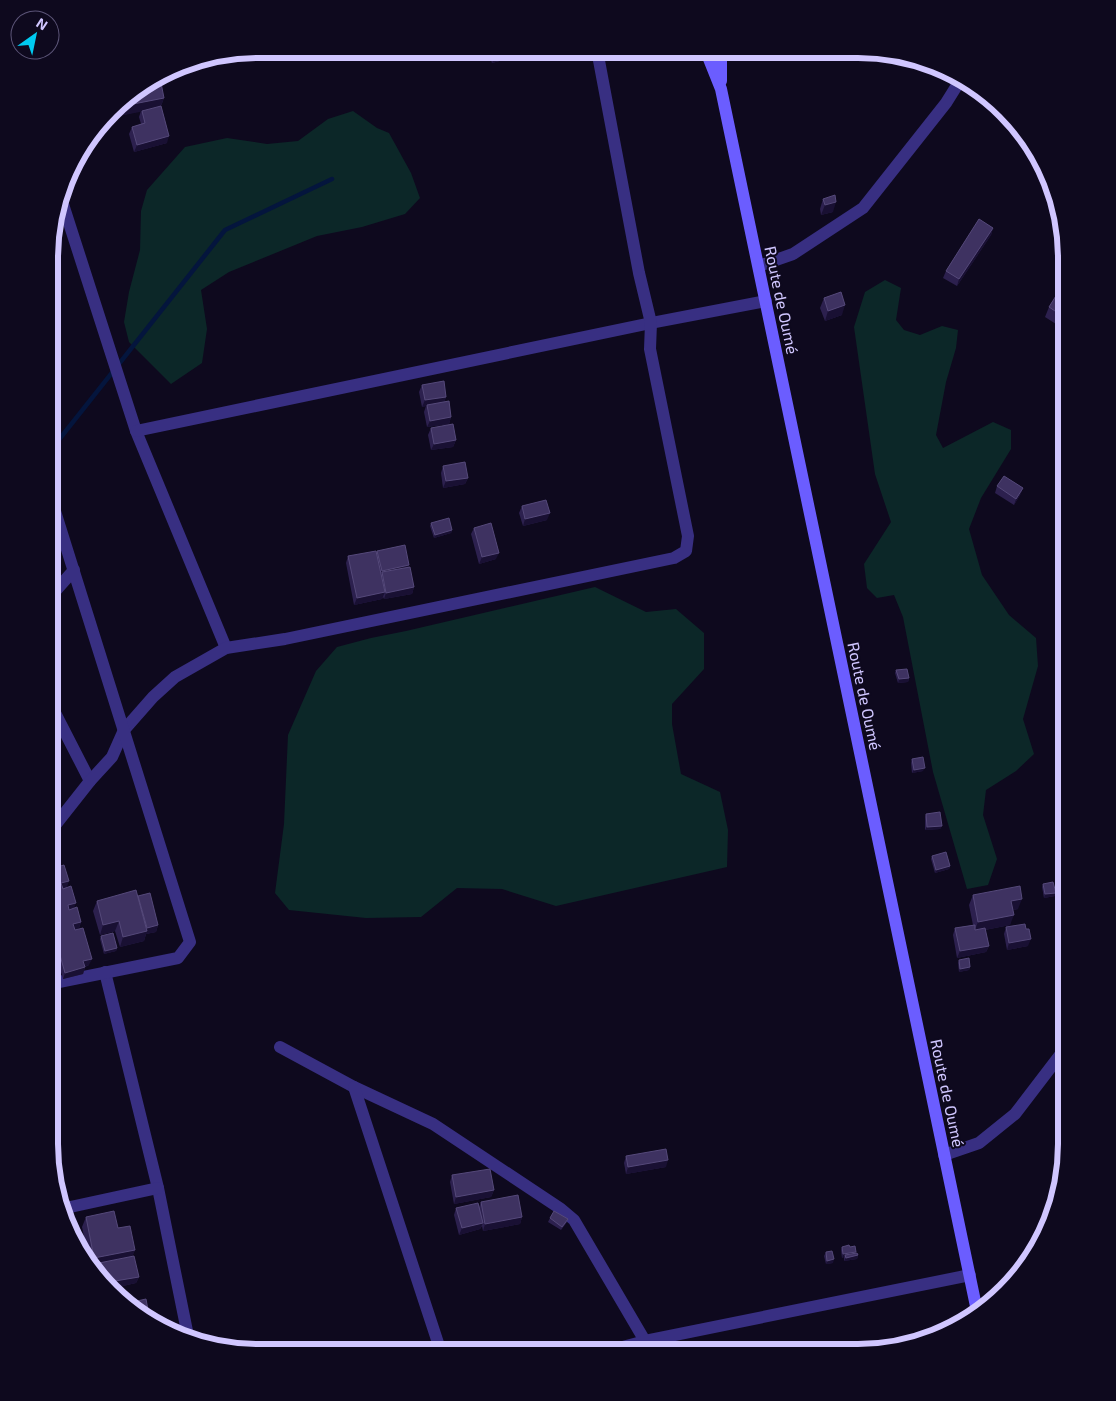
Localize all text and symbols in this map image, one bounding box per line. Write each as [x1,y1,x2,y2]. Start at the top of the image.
north arrow [10,10,60,60]
text: N [33,14,51,34]
street label: Route de Oumé [761,244,803,356]
street label: Route de Oumé [844,640,886,752]
street label: Route de Oumé [927,1037,969,1149]

